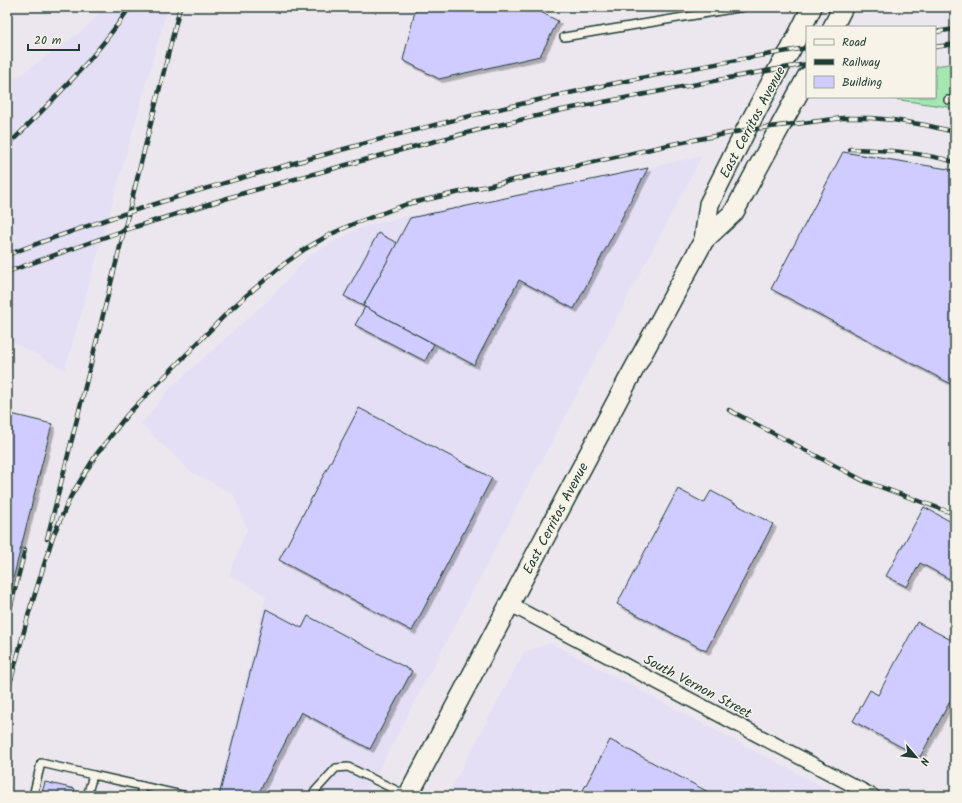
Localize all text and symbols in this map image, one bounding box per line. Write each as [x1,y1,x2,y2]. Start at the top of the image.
scale bar [28,26,79,52]
legend [806,26,936,98]
text: 20 m [34,31,62,50]
text: Road [842,33,867,52]
text: Railway [842,53,880,72]
street label: East Cerritos Avenue [714,62,792,182]
text: Building [842,73,882,92]
street label: East Cerritos Avenue [517,458,595,578]
street label: South Vernon Street [639,649,756,725]
north arrow [896,737,936,777]
text: N [914,754,934,769]

